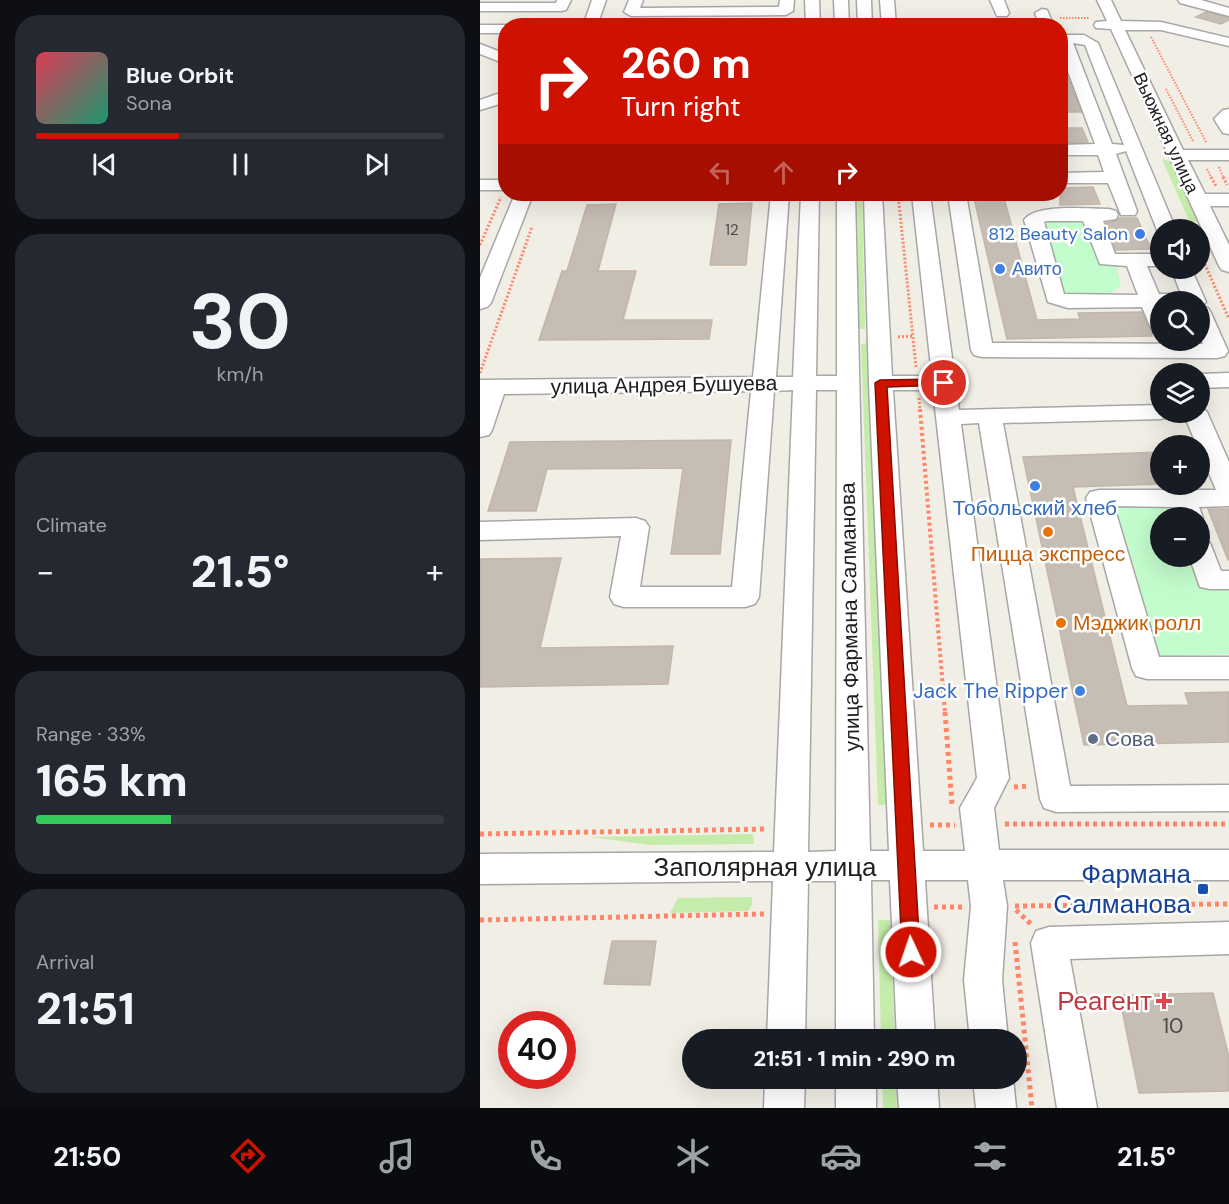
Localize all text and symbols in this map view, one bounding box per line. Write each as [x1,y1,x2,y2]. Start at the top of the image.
text: 260 m [621,36,751,91]
icon: right [522,42,600,120]
text: Blue Orbit [126,61,234,90]
street label: Вьюжная улица [1128,69,1205,198]
text: Turn right [621,89,741,124]
text: Sona [126,90,172,116]
icon: previous [88,148,121,181]
icon: pause [224,148,257,181]
icon: next [360,148,393,181]
icon: left [704,156,737,189]
icon: ahead [767,156,800,189]
icon: right [830,156,863,189]
map controls [1150,219,1210,567]
button: sound [1150,219,1210,279]
house number: 12 [725,220,739,240]
place label: 812 Beauty Salon [988,222,1128,246]
marker: 812 Beauty Salon [1133,227,1147,241]
place label: Авито [1012,257,1062,281]
marker: Авито [993,262,1007,276]
text: 30 [189,271,291,372]
button: search [1150,291,1210,351]
pin [918,357,969,408]
text: km/h [216,361,264,387]
button: layers [1150,363,1210,423]
icon: arrive [927,366,960,399]
street label: улица Андрея Бушуева [550,369,778,401]
button: + [1150,435,1210,495]
marker: Тобольский хлеб [1028,479,1042,493]
street label: улица Фармана Салманова [834,482,866,752]
place label: Тобольский хлеб [953,494,1117,522]
button: − [1150,507,1210,567]
text: Climate [36,512,107,538]
marker: Пицца экспресс [1041,525,1055,539]
place label: Пицца экспресс [971,540,1125,568]
text: 21.5° [191,542,289,601]
text: − [36,550,54,593]
text: + [426,550,444,593]
place label: Мэджик ролл [1073,609,1201,637]
marker: Мэджик ролл [1054,616,1068,630]
place label: Jack The Ripper [913,677,1068,705]
marker: Jack The Ripper [1073,684,1087,698]
text: Range · 33% [36,721,146,747]
place label: Сова [1105,725,1155,753]
marker: Сова [1086,732,1100,746]
text: 165 km [36,751,188,810]
street label: Заполярная улица [653,850,877,884]
place label: Фармана Салманова [1053,857,1192,921]
marker: Фармана Салманова [1196,882,1210,896]
position arrow [879,920,943,984]
text: Arrival [36,949,94,975]
text: 21:51 [36,979,135,1038]
place label: Реагент [1057,984,1152,1018]
marker: Реагент [1157,994,1171,1008]
speed limit sign: 40 [498,1011,576,1089]
house number: 10 [1163,1012,1183,1040]
text: 21:51 · 1 min · 290 m [754,1044,956,1073]
icon: directions [227,1135,269,1177]
icon: music [376,1135,418,1177]
icon: phone [524,1135,566,1177]
icon: climate [672,1135,714,1177]
icon: car [820,1135,862,1177]
icon: filters [969,1135,1011,1177]
text: 21:50 [53,1139,121,1174]
text: 21.5° [1117,1139,1176,1174]

